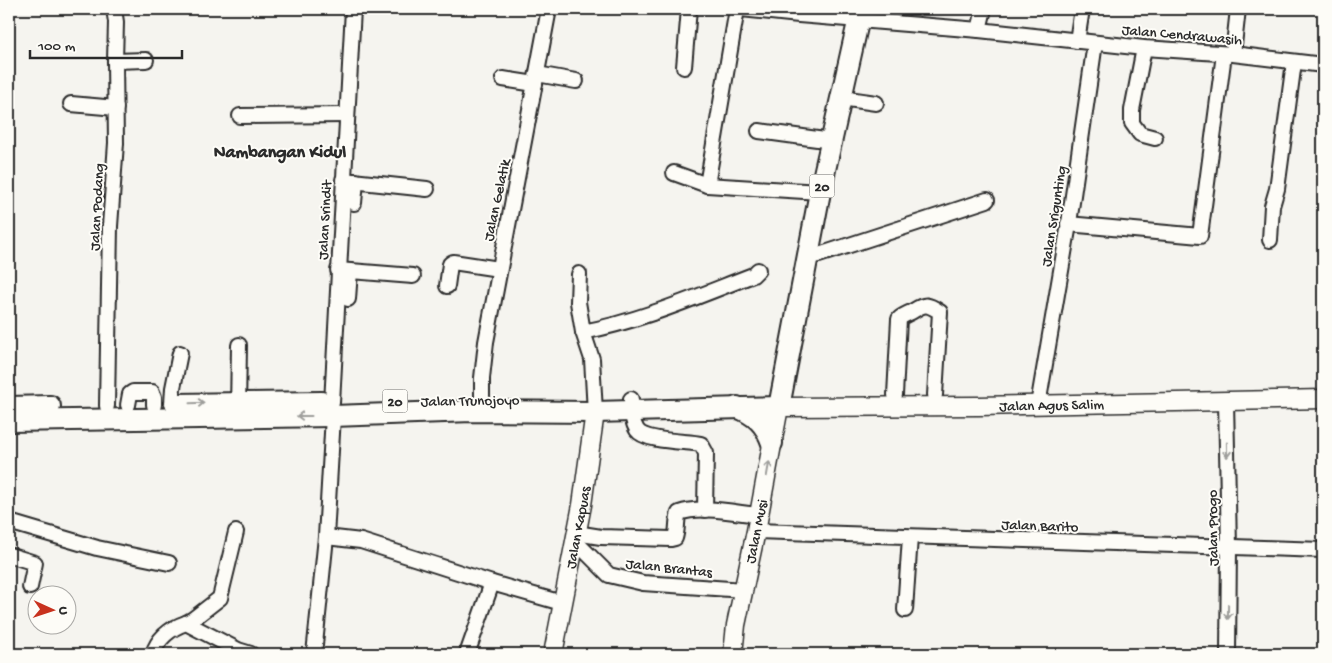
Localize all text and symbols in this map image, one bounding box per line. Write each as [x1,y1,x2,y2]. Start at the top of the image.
street label: Jalan Cendrawasih [1121,22,1243,50]
scale bar [30,28,182,60]
text: 100 m [37,38,76,56]
district label: Nambangan Kidul [214,143,346,164]
street label: Jalan Gelatik [480,156,516,243]
street label: Jalan Podang [87,163,109,251]
street label: Jalan Srigunting [1038,165,1072,268]
road number: 20 [810,175,834,198]
street label: Jalan Srindit [315,178,337,260]
road number: 20 [382,390,408,412]
street label: Jalan Trunojoyo [420,392,520,412]
street label: Jalan Agus Salim [999,396,1105,417]
one-way arrow [189,399,205,408]
one-way arrow [296,411,312,421]
one-way arrow [1222,441,1232,457]
one-way arrow [763,461,773,477]
street label: Jalan Kapuas [563,485,596,570]
street label: Jalan Progo [1204,489,1224,566]
street label: Jalan Musi [742,498,773,565]
street label: Jalan Barito [1001,517,1079,537]
street label: Jalan Brantas [625,555,713,583]
north arrow [28,586,78,636]
one-way arrow [1224,604,1233,620]
text: U [54,606,71,615]

